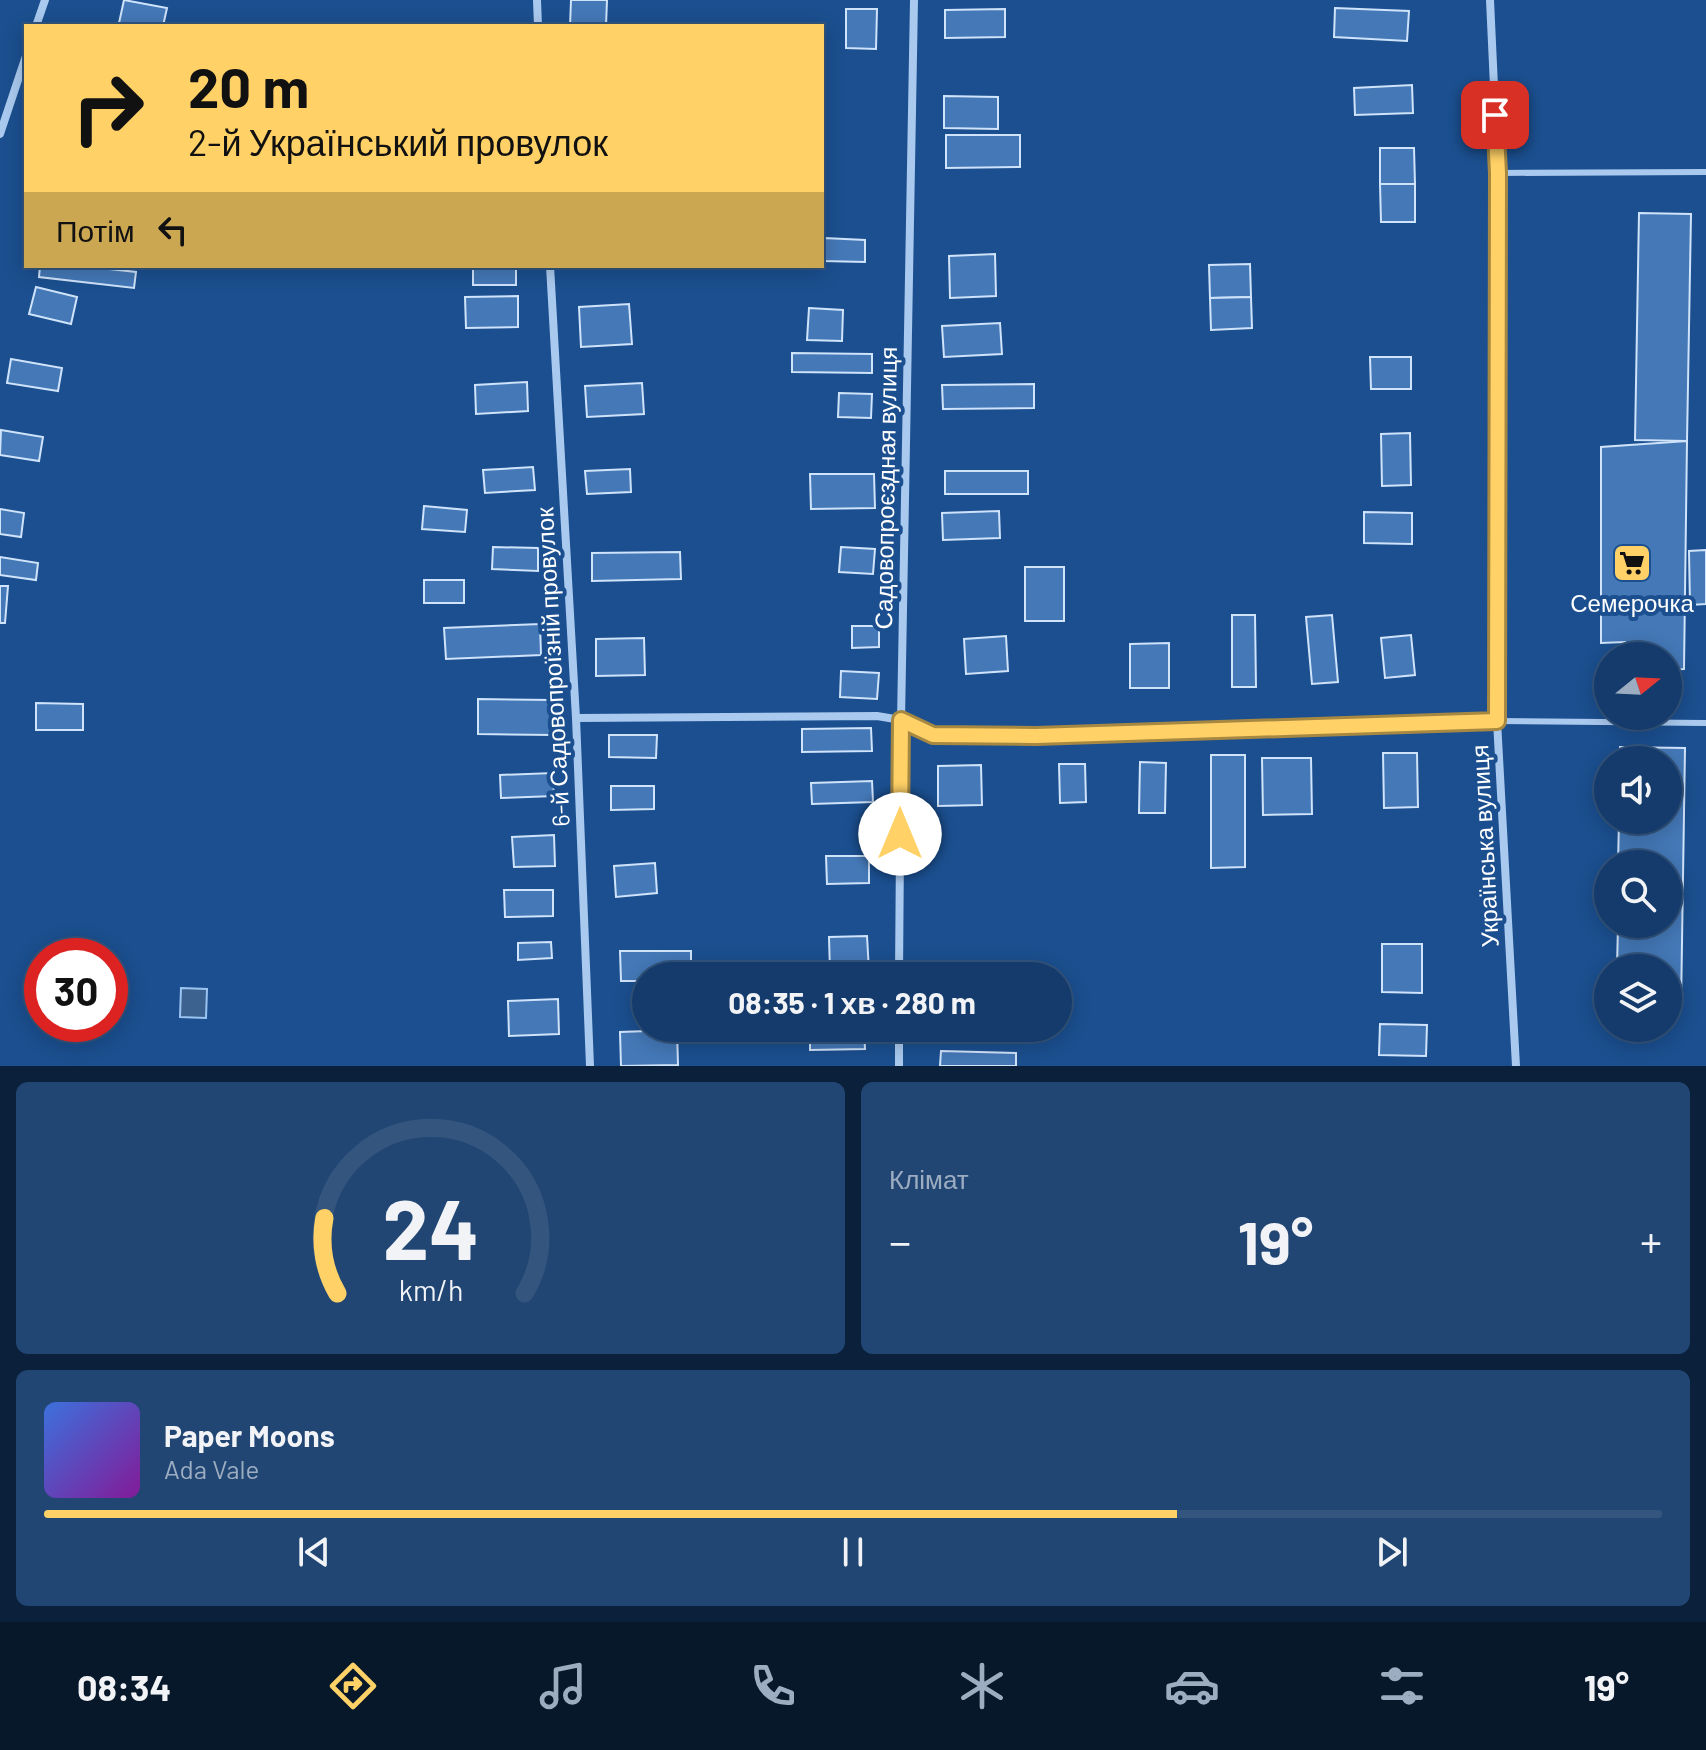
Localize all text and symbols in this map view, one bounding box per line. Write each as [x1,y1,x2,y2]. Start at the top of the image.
text: 20 m [188,52,309,119]
icon: right [56,56,160,160]
pin [1461,81,1529,149]
icon: arrive [1473,93,1517,137]
text: 2-й Український провулок [188,120,608,163]
icon: left [151,208,195,252]
text: Потім [56,212,135,248]
street label: Садовопроєздная вулиця [868,346,902,630]
street label: 6-й Садовопроїзній провулок [529,506,575,827]
supermarket icon: Семерочка [1611,542,1653,584]
place label: Семерочка [1570,588,1694,617]
north arrow [1594,642,1682,730]
map controls [1594,642,1682,1042]
street label: Українська вулиця [1464,744,1504,948]
button: sound [1594,746,1682,834]
position arrow [858,792,942,876]
button: search [1594,850,1682,938]
speed limit sign: 30 [24,938,128,1042]
button: layers [1594,954,1682,1042]
text: 08:35 · 1 хв · 280 m [728,984,976,1020]
text: Клімат [889,1163,969,1194]
text: 24 [382,1177,479,1277]
text: 19° [1238,1205,1313,1277]
text: − [889,1214,911,1267]
text: + [1640,1214,1662,1267]
text: km/h [398,1272,463,1307]
text: Paper Moons [164,1417,335,1453]
text: Ada Vale [164,1453,259,1484]
icon: previous [292,1530,336,1574]
icon: pause [831,1530,875,1574]
icon: next [1370,1530,1414,1574]
icon: directions [325,1658,381,1714]
icon: music [535,1658,591,1714]
icon: phone [745,1658,801,1714]
icon: climate [954,1658,1010,1714]
icon: car [1164,1658,1220,1714]
icon: filters [1374,1658,1430,1714]
text: 08:34 [77,1665,171,1708]
text: 19° [1584,1665,1629,1708]

